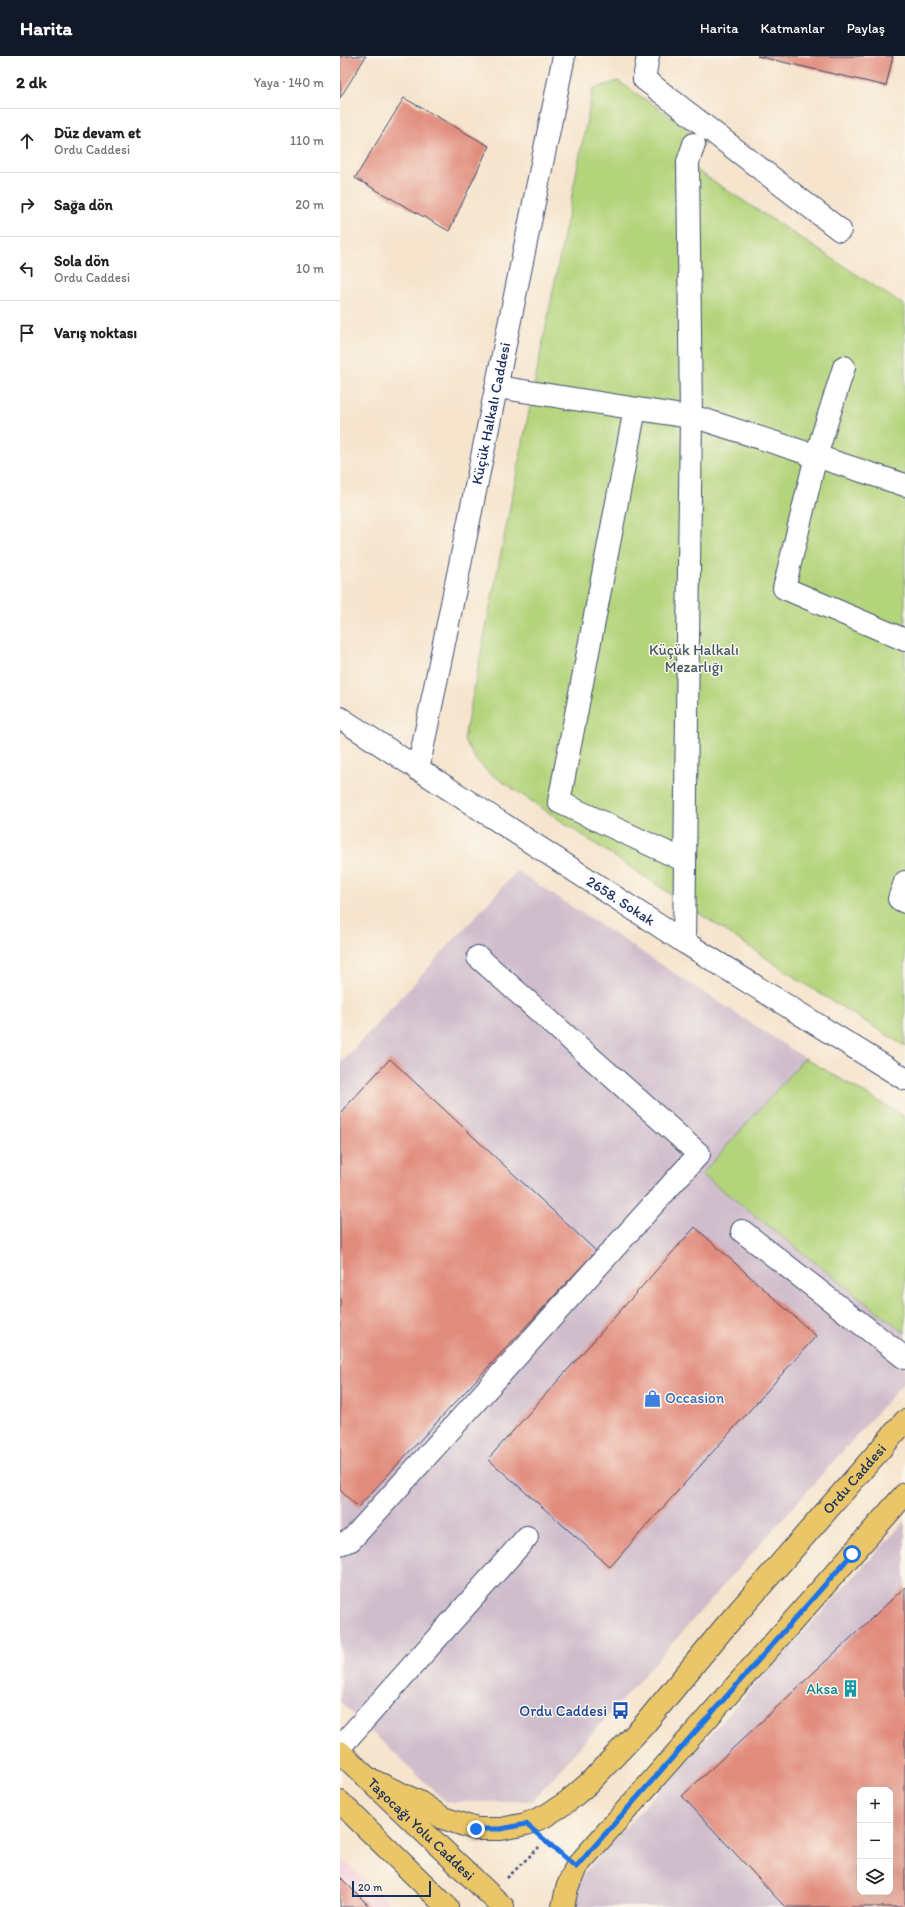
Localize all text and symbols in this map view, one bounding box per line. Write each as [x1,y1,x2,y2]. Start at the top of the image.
text: Harita [20,17,72,40]
text: Harita [700,20,739,37]
text: Katmanlar [761,20,825,37]
text: Paylaş [847,20,885,37]
text: 2 dk [16,72,47,92]
text: Yaya · 140 m [254,75,324,90]
text: Düz devam et [54,124,141,142]
icon: ahead [16,130,38,152]
text: 110 m [290,133,324,148]
text: Ordu Caddesi [54,142,130,157]
icon: right [16,194,38,216]
text: Sağa dön [54,196,113,214]
text: 20 m [295,197,324,212]
text: Sola dön [54,252,109,270]
icon: left [16,258,38,280]
text: 10 m [296,261,324,276]
text: Ordu Caddesi [54,270,130,285]
icon: arrive [16,322,38,344]
text: Varış noktası [54,324,137,342]
street label: Küçük Halkalı Caddesi [468,341,514,486]
park label: Küçük Halkalı Mezarlığı [649,641,739,676]
street label: 2658. Sokak [583,872,659,930]
shop icon: Occasion [642,1388,662,1408]
place label: Occasion [665,1389,725,1407]
street label: Ordu Caddesi [819,1440,890,1518]
route start [843,1545,861,1563]
building icon: Aksa [841,1679,861,1699]
place label: Aksa [806,1680,838,1698]
bus stop icon: Ordu Caddesi [610,1701,630,1721]
place label: Ordu Caddesi [519,1702,607,1720]
street label: Taşocağı Yolu Caddesi [364,1774,479,1884]
map controls [857,1787,893,1895]
button: + [857,1787,893,1823]
route end [467,1820,485,1838]
button: − [857,1823,893,1859]
button: layers [857,1859,893,1895]
scale bar [352,1879,431,1898]
text: 20 m [358,1881,382,1894]

